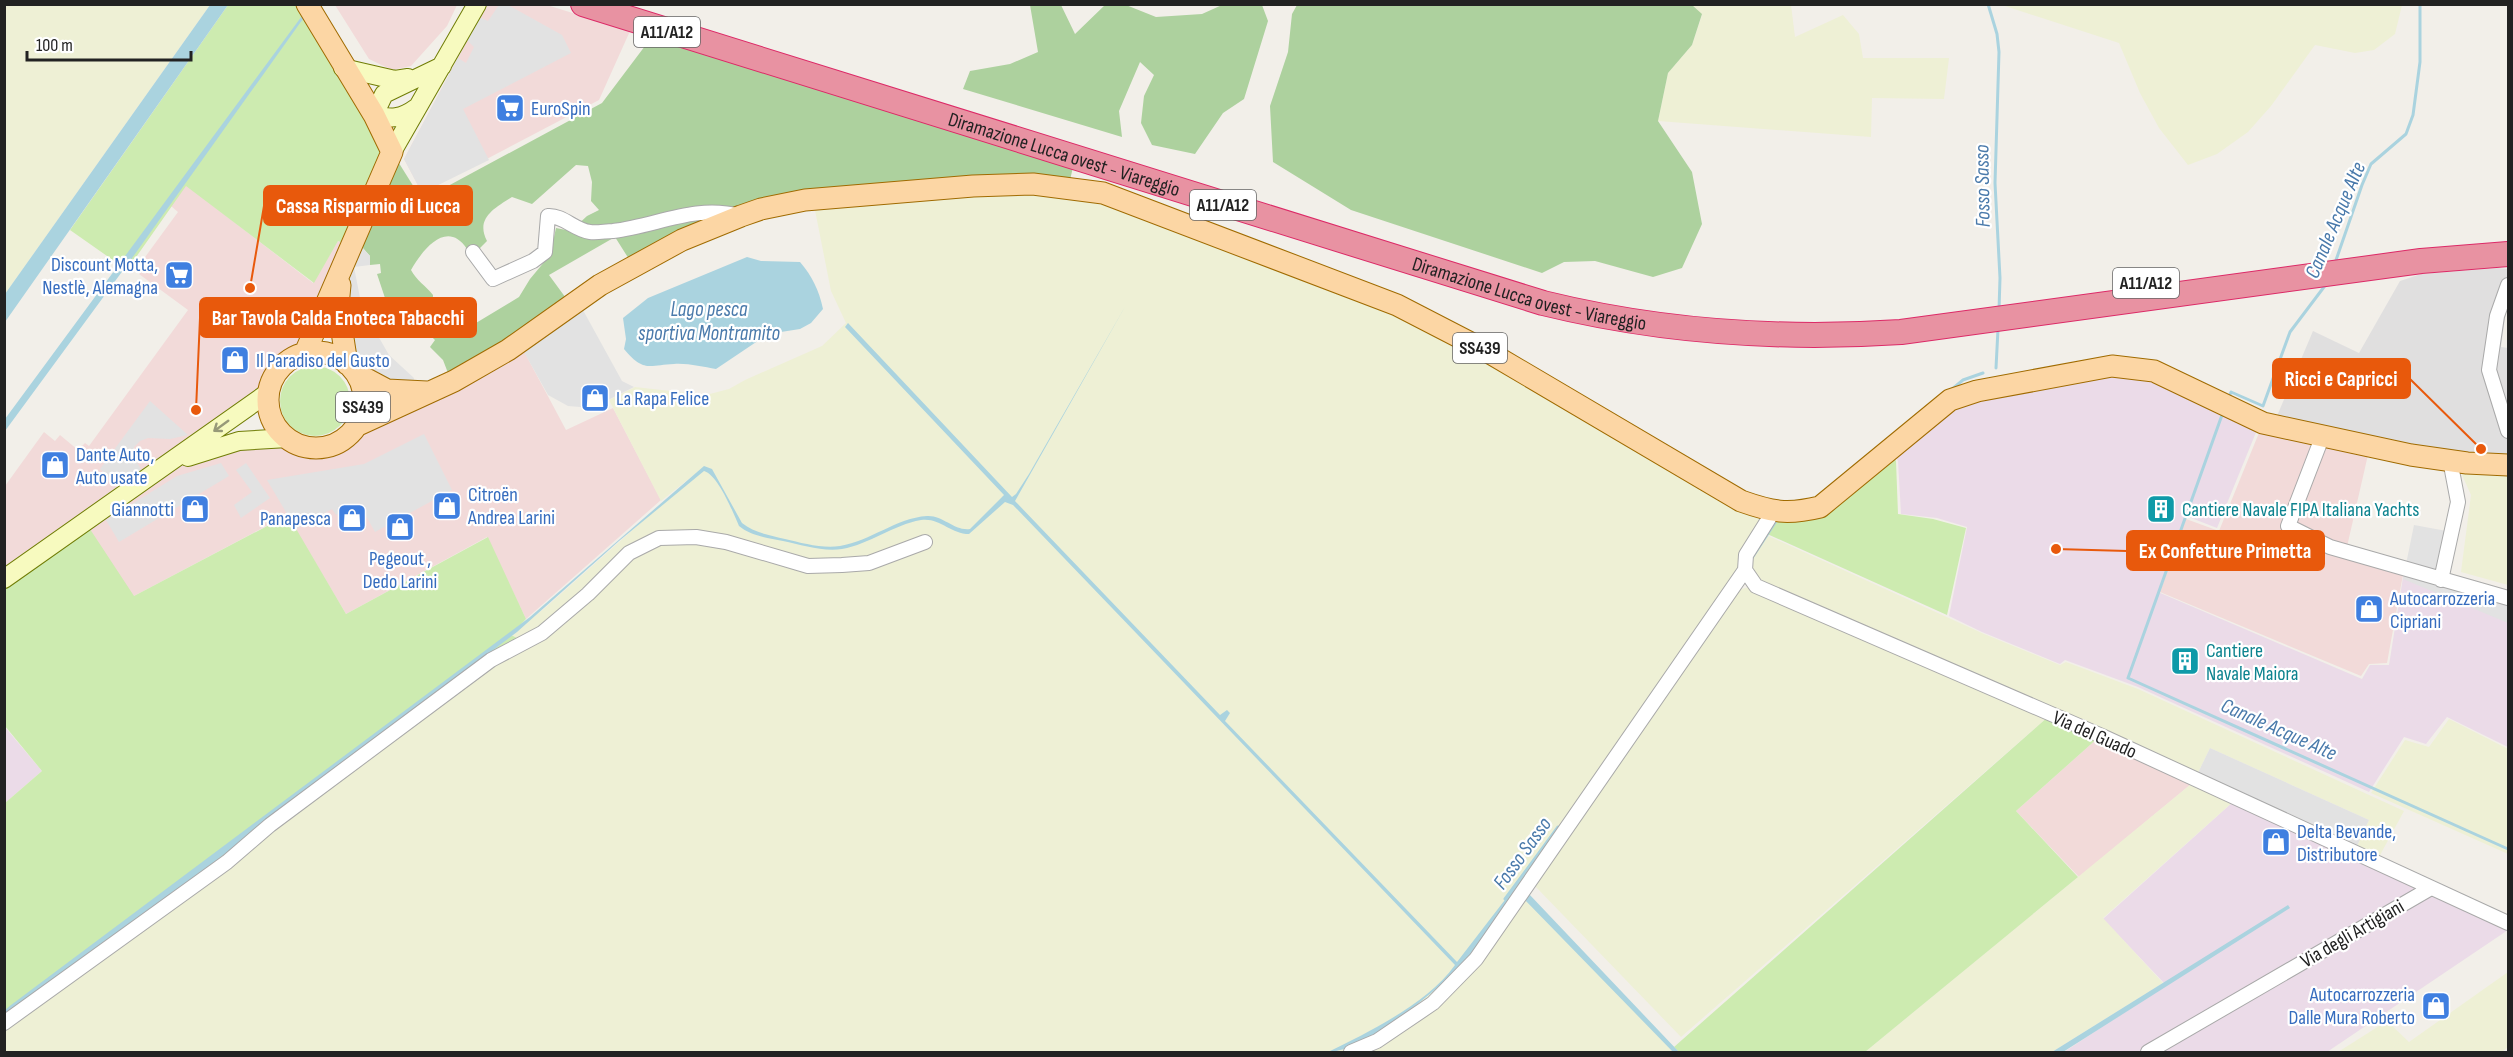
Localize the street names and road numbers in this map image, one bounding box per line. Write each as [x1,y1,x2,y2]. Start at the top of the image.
road number: A11/A12 [634,17,700,47]
street label: Diramazione Lucca ovest - Viareggio [945,107,1183,202]
road number: A11/A12 [1190,190,1256,220]
street label: Diramazione Lucca ovest - Viareggio [1409,252,1648,336]
road number: A11/A12 [2113,268,2179,298]
road number: SS439 [1453,333,1507,363]
road number: SS439 [336,392,390,422]
street label: Via del Guado [2049,706,2140,764]
street label: Via degli Artigiani [2297,895,2408,973]

